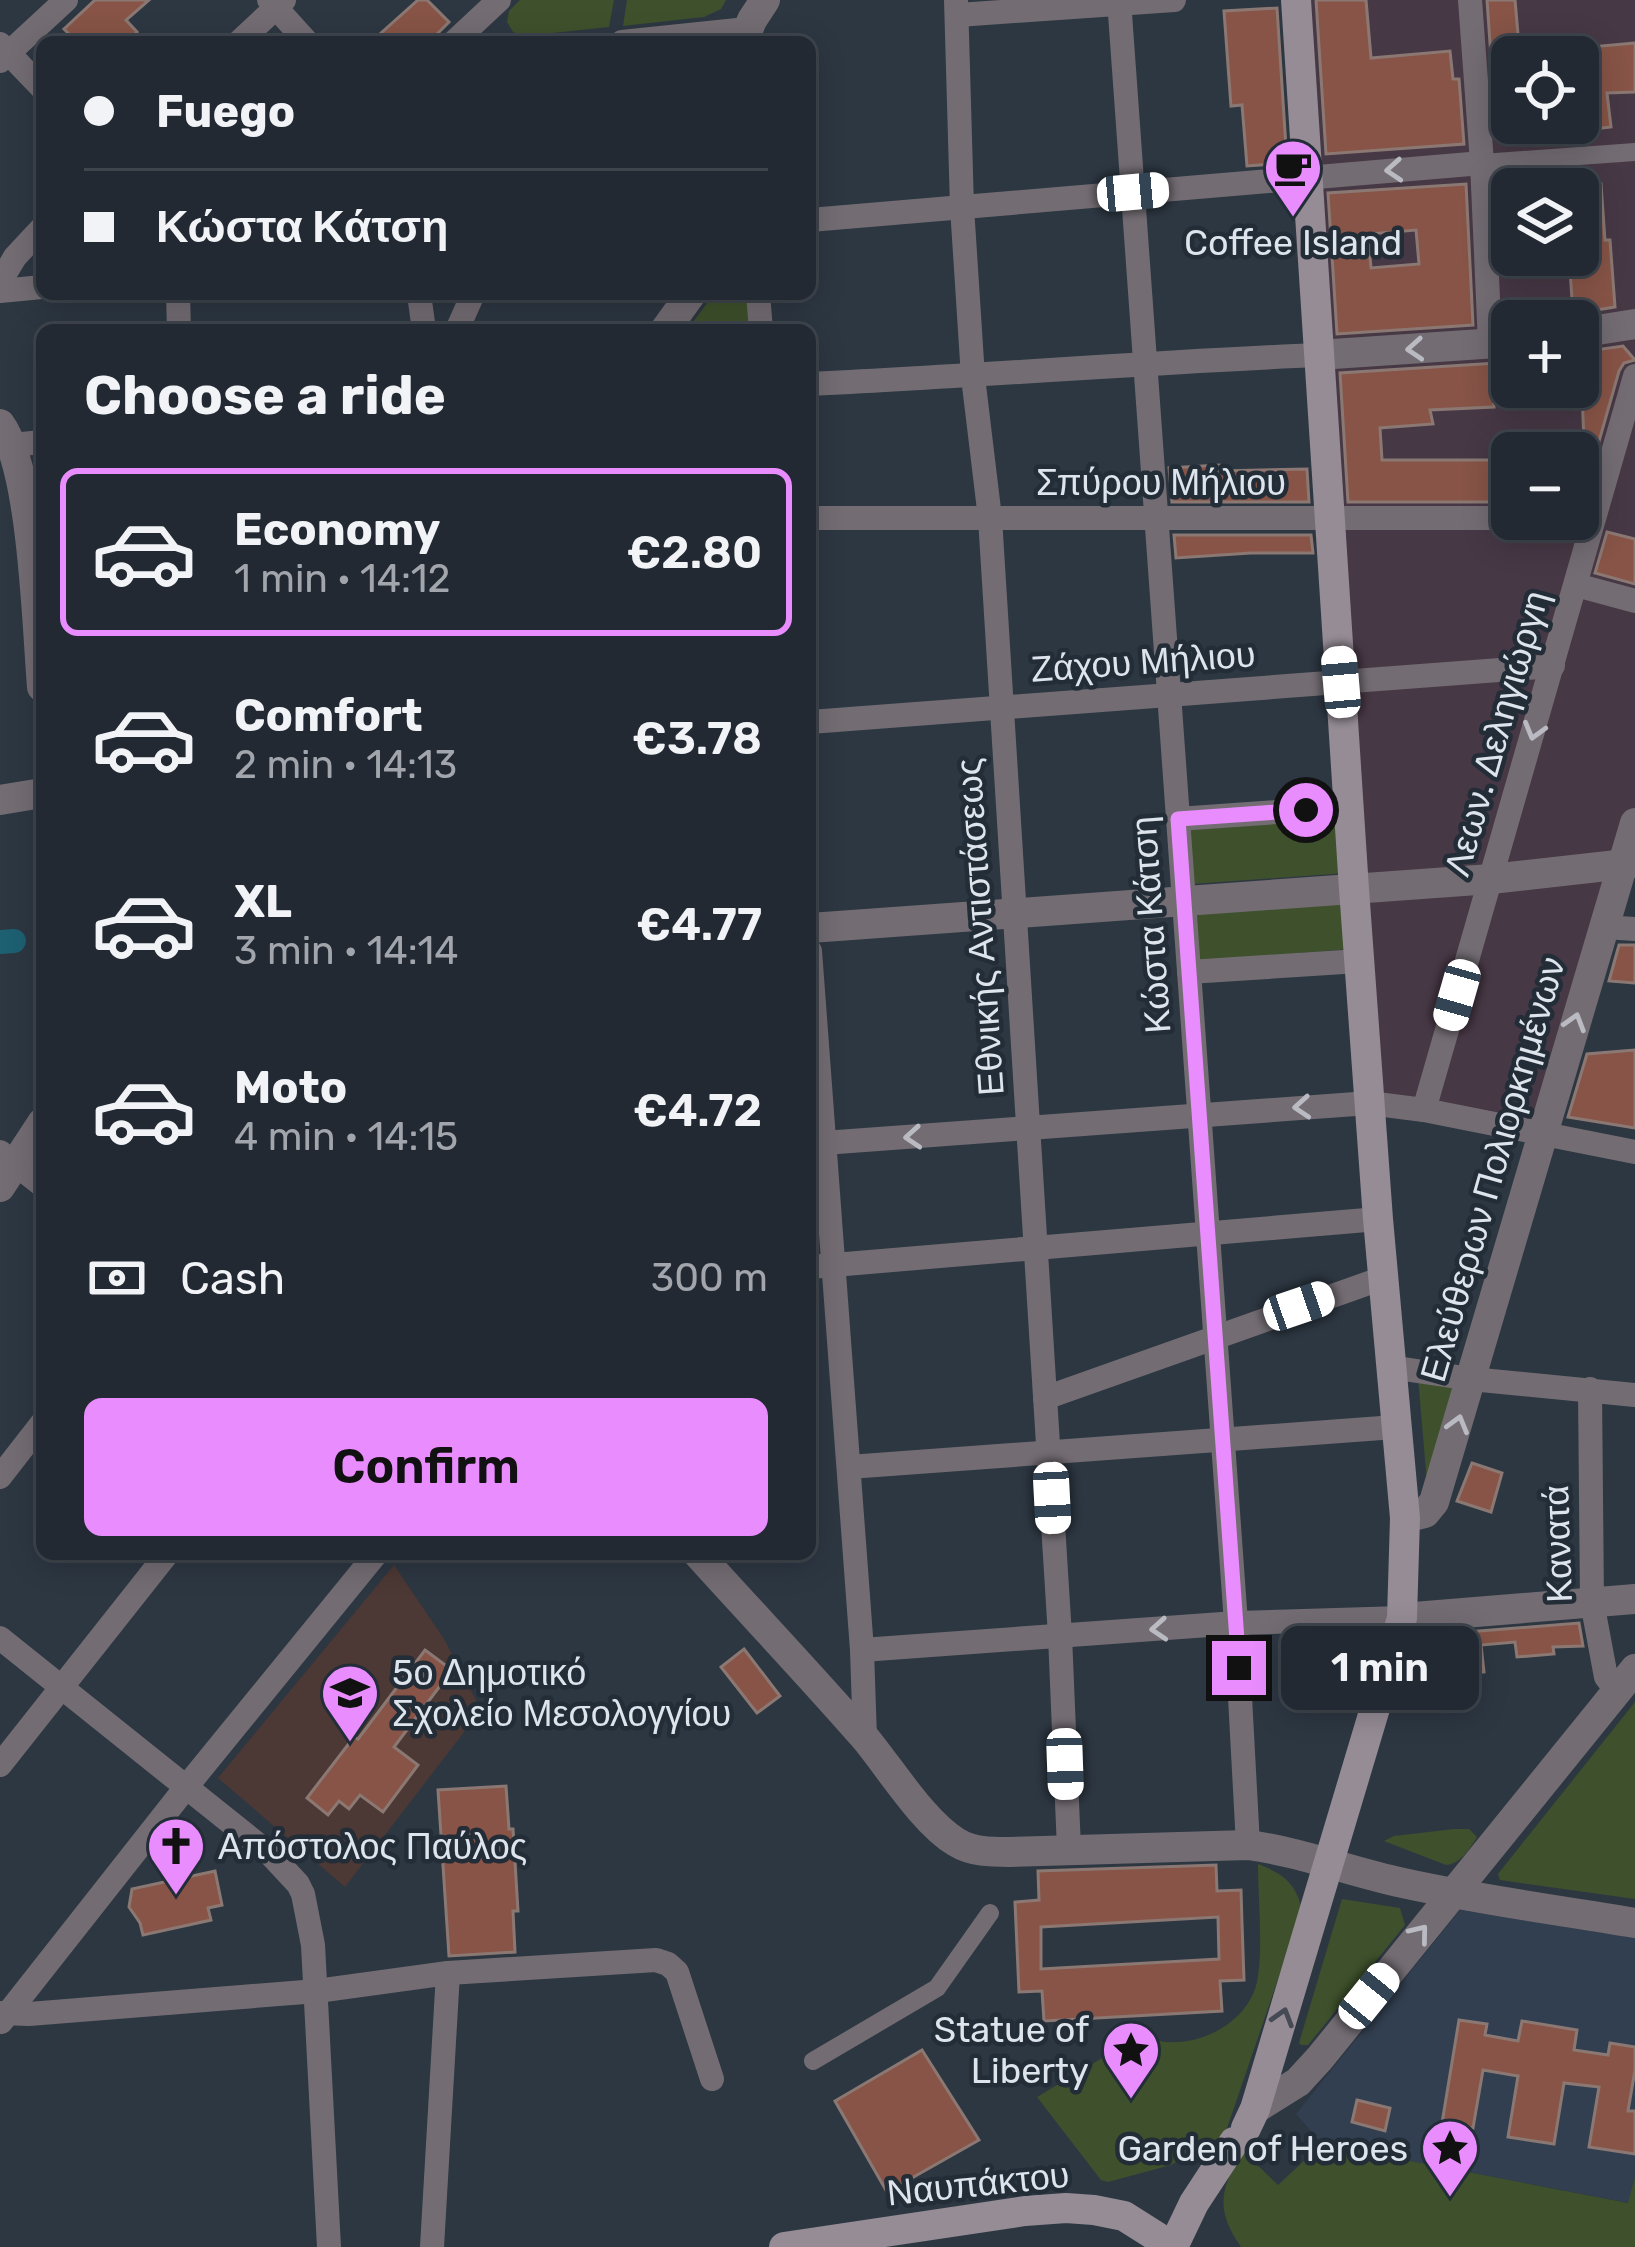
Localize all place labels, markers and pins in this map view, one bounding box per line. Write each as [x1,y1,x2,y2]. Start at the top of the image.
cafe icon: Coffee Island [1262,137,1324,219]
place label: Coffee Island [1184,221,1402,264]
place label: 5ο Δημοτικό Σχολείο Μεσολογγίου [392,1651,731,1735]
school or university icon: 5ο Δημοτικό Σχολείο Μεσολογγίου [319,1662,381,1744]
church icon: Απόστολος Παύλος [145,1815,207,1897]
place label: Απόστολος Παύλος [218,1825,527,1868]
place label: Statue of Liberty [934,2008,1089,2092]
place icon: Statue of Liberty [1100,2019,1162,2101]
place icon: Garden of Heroes [1419,2117,1481,2199]
place label: Garden of Heroes [1117,2127,1408,2170]

